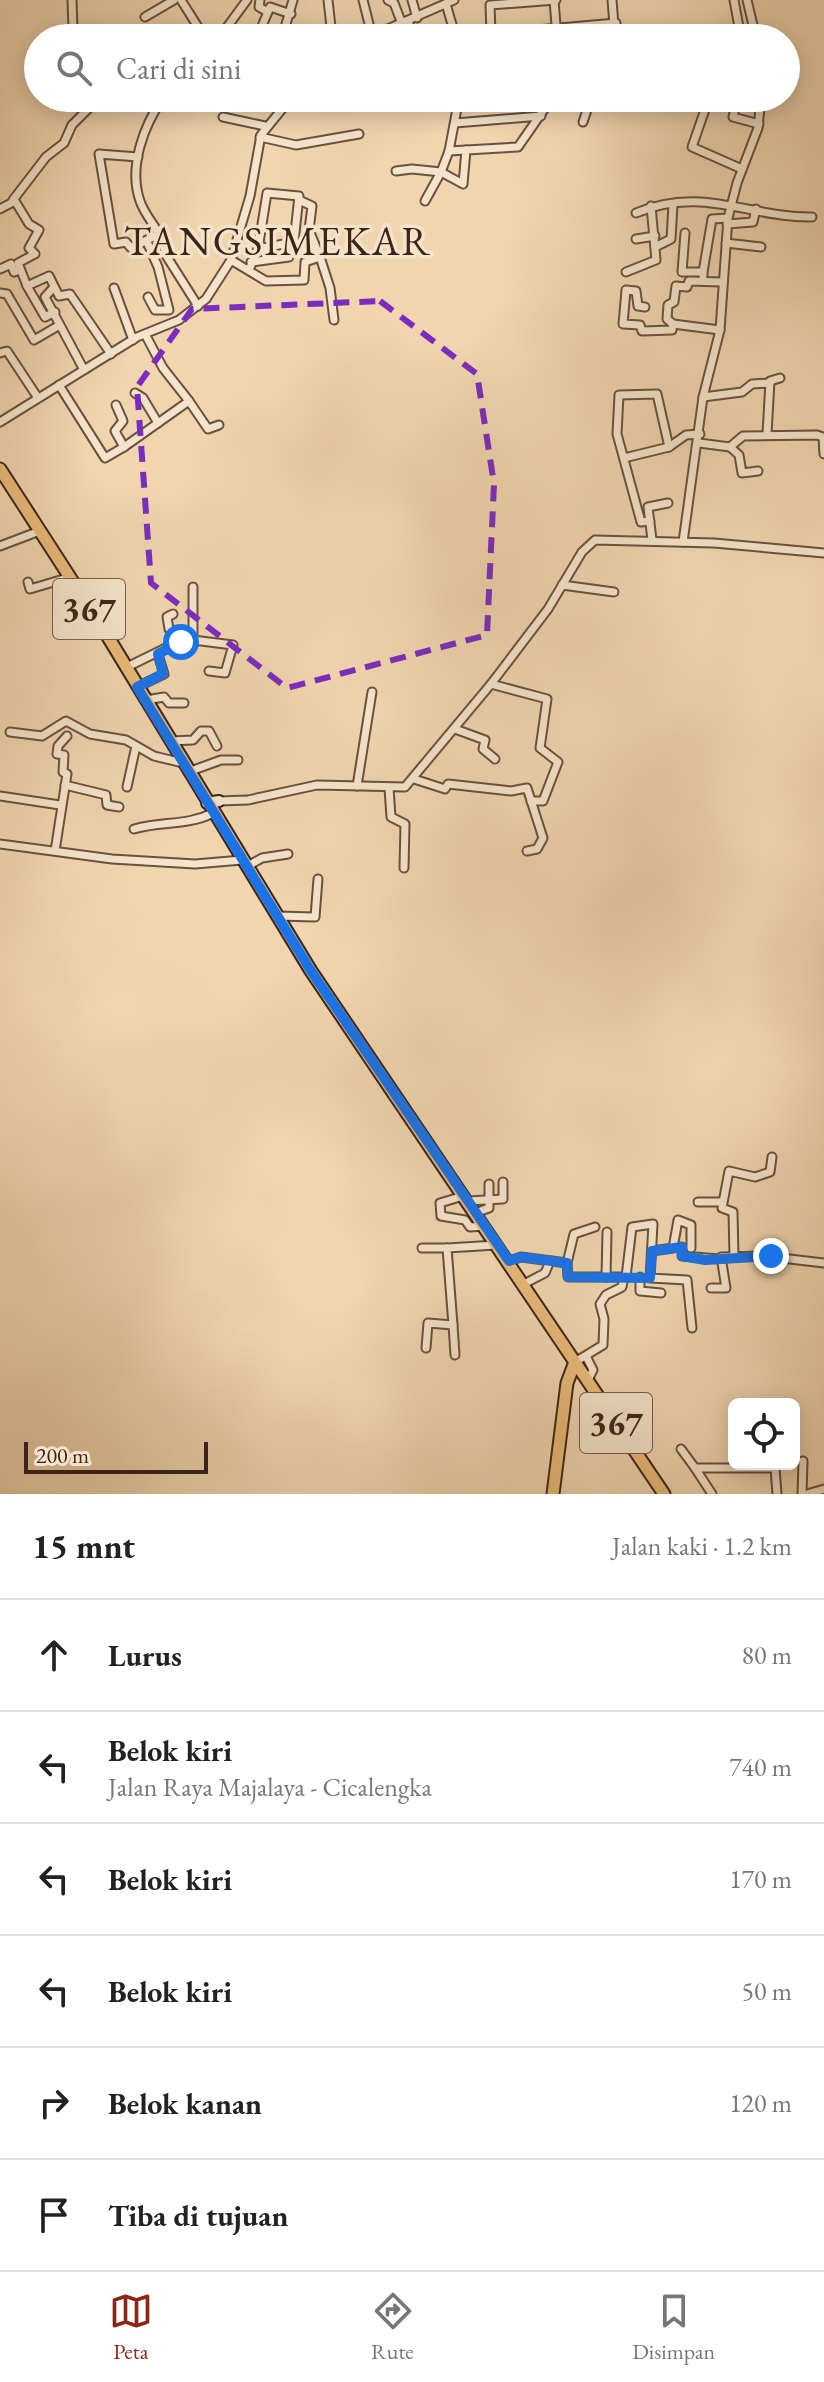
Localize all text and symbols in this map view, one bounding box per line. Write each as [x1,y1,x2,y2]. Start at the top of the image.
search box [24,24,800,112]
icon: search [52,46,96,90]
text: Cari di sini [116,49,241,88]
district label: TANGSIMEKAR [124,215,432,267]
road number: 367 [53,579,125,639]
route start [163,624,199,660]
route end [753,1238,789,1274]
road number: 367 [580,1393,652,1453]
map controls [728,1398,800,1470]
button: locate [728,1398,800,1470]
scale bar [24,1438,208,1474]
text: 200 m [36,1441,89,1470]
text: 15 mnt [32,1524,135,1568]
text: Jalan kaki · 1.2 km [612,1529,792,1563]
icon: ahead [32,1633,76,1677]
text: Lurus [108,1636,182,1675]
text: 80 m [742,1638,792,1672]
text: Belok kiri [108,1731,232,1770]
icon: left [32,1745,76,1789]
text: 740 m [729,1750,792,1784]
text: Jalan Raya Majalaya - Cicalengka [108,1770,432,1804]
icon: left [32,1857,76,1901]
text: Belok kiri [108,1860,232,1899]
text: 170 m [729,1862,792,1896]
icon: left [32,1969,76,2013]
text: Belok kiri [108,1972,232,2011]
text: 50 m [742,1974,792,2008]
icon: right [32,2081,76,2125]
text: Belok kanan [108,2084,262,2123]
text: 120 m [729,2086,792,2120]
icon: arrive [32,2193,76,2237]
text: Tiba di tujuan [108,2196,288,2235]
tab: Peta [109,2289,153,2366]
tab: Rute [371,2289,415,2366]
tab: Disimpan [632,2289,715,2366]

